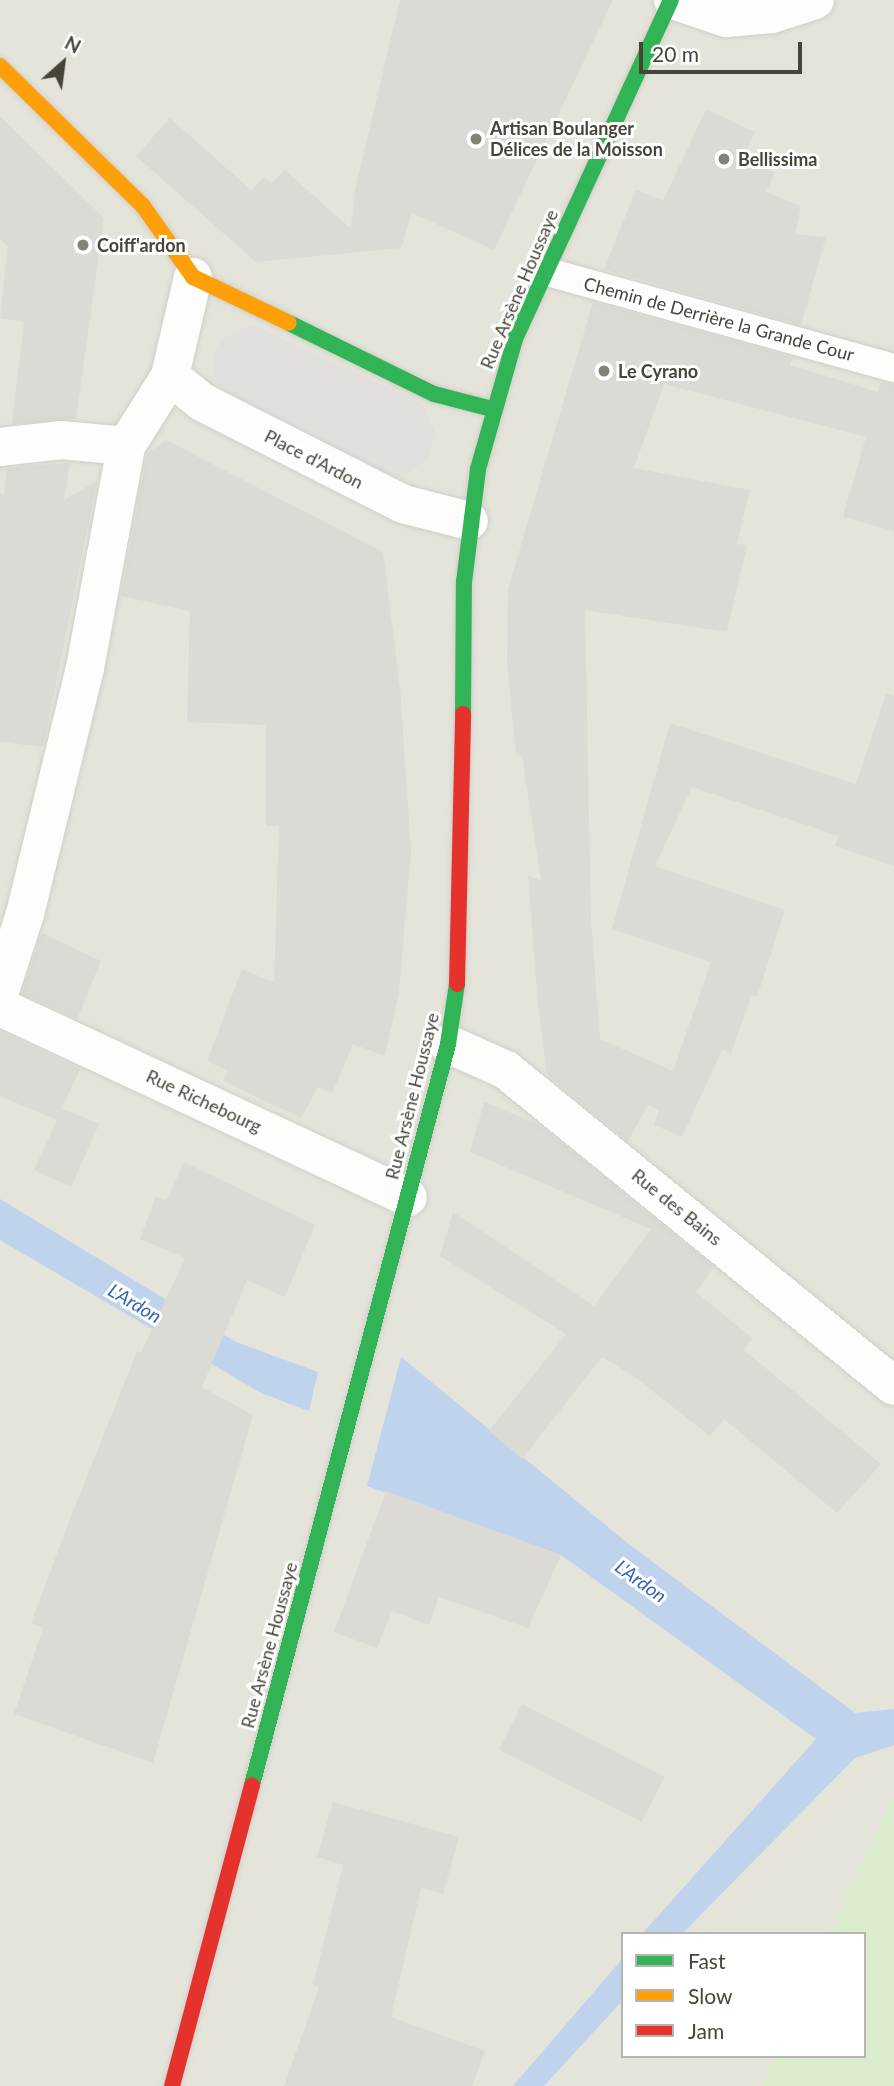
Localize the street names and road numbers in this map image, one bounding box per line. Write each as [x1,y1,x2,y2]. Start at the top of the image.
street label: Rue Arsène Houssaye [476,206,562,372]
street label: Chemin de Derrière la Grande Cour [582,272,856,366]
street label: Place d'Ardon [261,425,367,493]
street label: Rue Arsène Houssaye [381,1010,443,1182]
street label: Rue Richebourg [143,1065,265,1137]
street label: Rue des Bains [628,1164,726,1250]
street label: Rue Arsène Houssaye [236,1559,302,1731]

